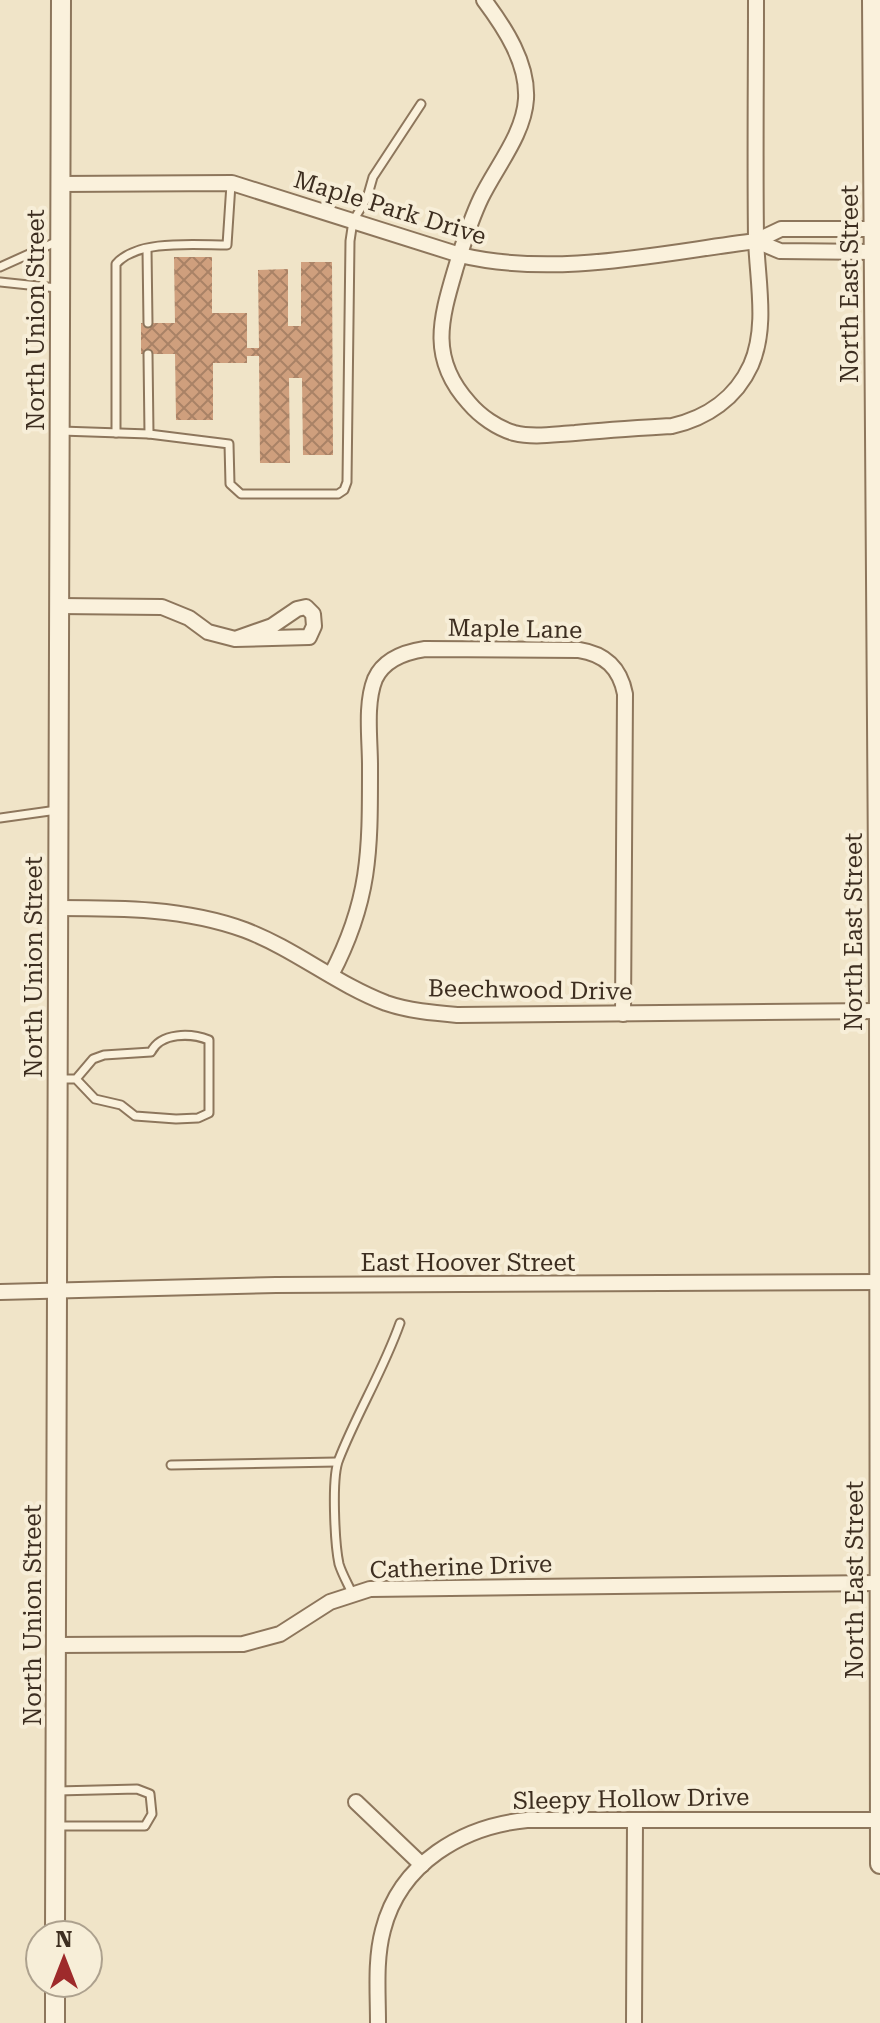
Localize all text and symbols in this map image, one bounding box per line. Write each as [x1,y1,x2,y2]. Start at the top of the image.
street label: Maple Park Drive [290,165,490,251]
street label: North East Street [836,185,864,383]
street label: North Union Street [22,209,50,431]
street label: Maple Lane [447,614,583,644]
street label: North East Street [840,833,868,1031]
street label: North Union Street [20,856,48,1078]
street label: Beechwood Drive [428,974,632,1006]
street label: East Hoover Street [360,1249,576,1277]
street label: North East Street [841,1481,869,1679]
street label: North Union Street [19,1504,47,1726]
street label: Catherine Drive [369,1550,553,1584]
street label: Sleepy Hollow Drive [513,1783,749,1815]
north arrow [24,1919,104,1999]
text: N [56,1927,73,1952]

